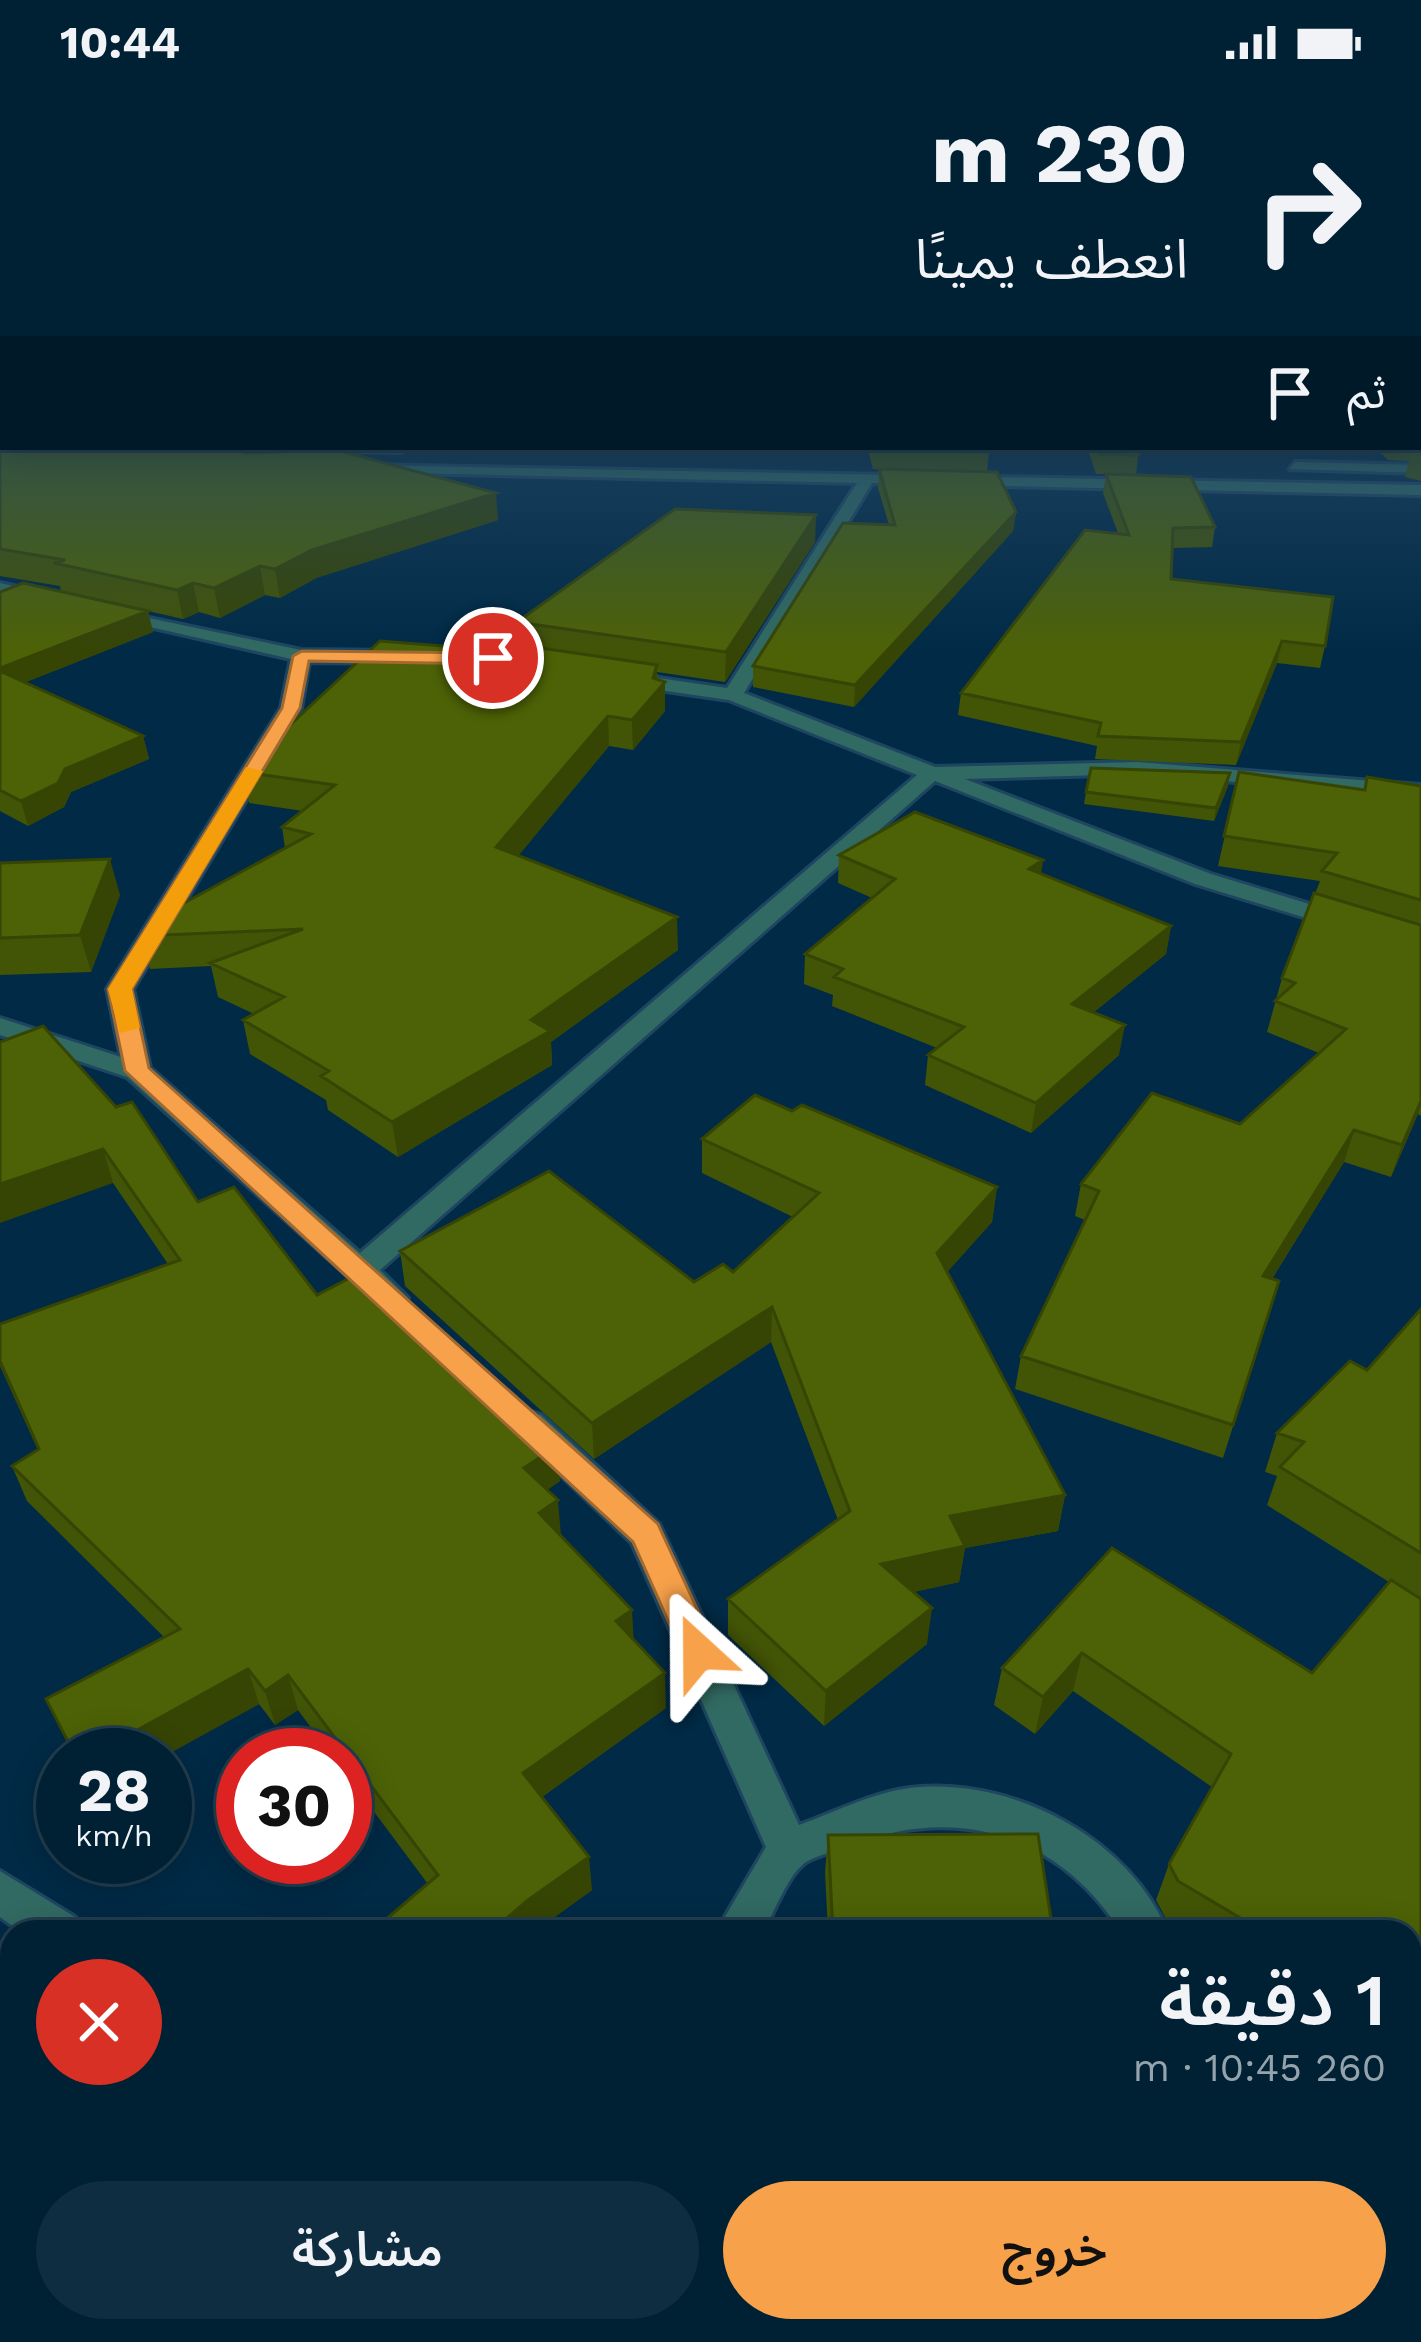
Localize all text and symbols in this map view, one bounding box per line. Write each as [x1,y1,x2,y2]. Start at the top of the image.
text: 10:44 [60,16,180,69]
text: 230 m [931,104,1188,202]
icon: right [1230,132,1386,288]
text: انعطف يمينًا [915,228,1188,291]
icon: arrive [1257,360,1323,426]
text: ثم [1347,366,1386,419]
pin [442,607,544,709]
icon: arrive [460,625,526,691]
position arrow [636,1589,762,1715]
speed limit sign: 30 [216,1728,372,1884]
text: 28 [77,1755,151,1826]
text: km/h [75,1818,153,1853]
text: 1 دقيقة [1159,1958,1386,2042]
button: close [36,1959,162,2085]
text: 260 m · 10:45 [1133,2045,1386,2090]
button: مشاركة [36,2181,699,2319]
button: خروج [723,2181,1386,2319]

